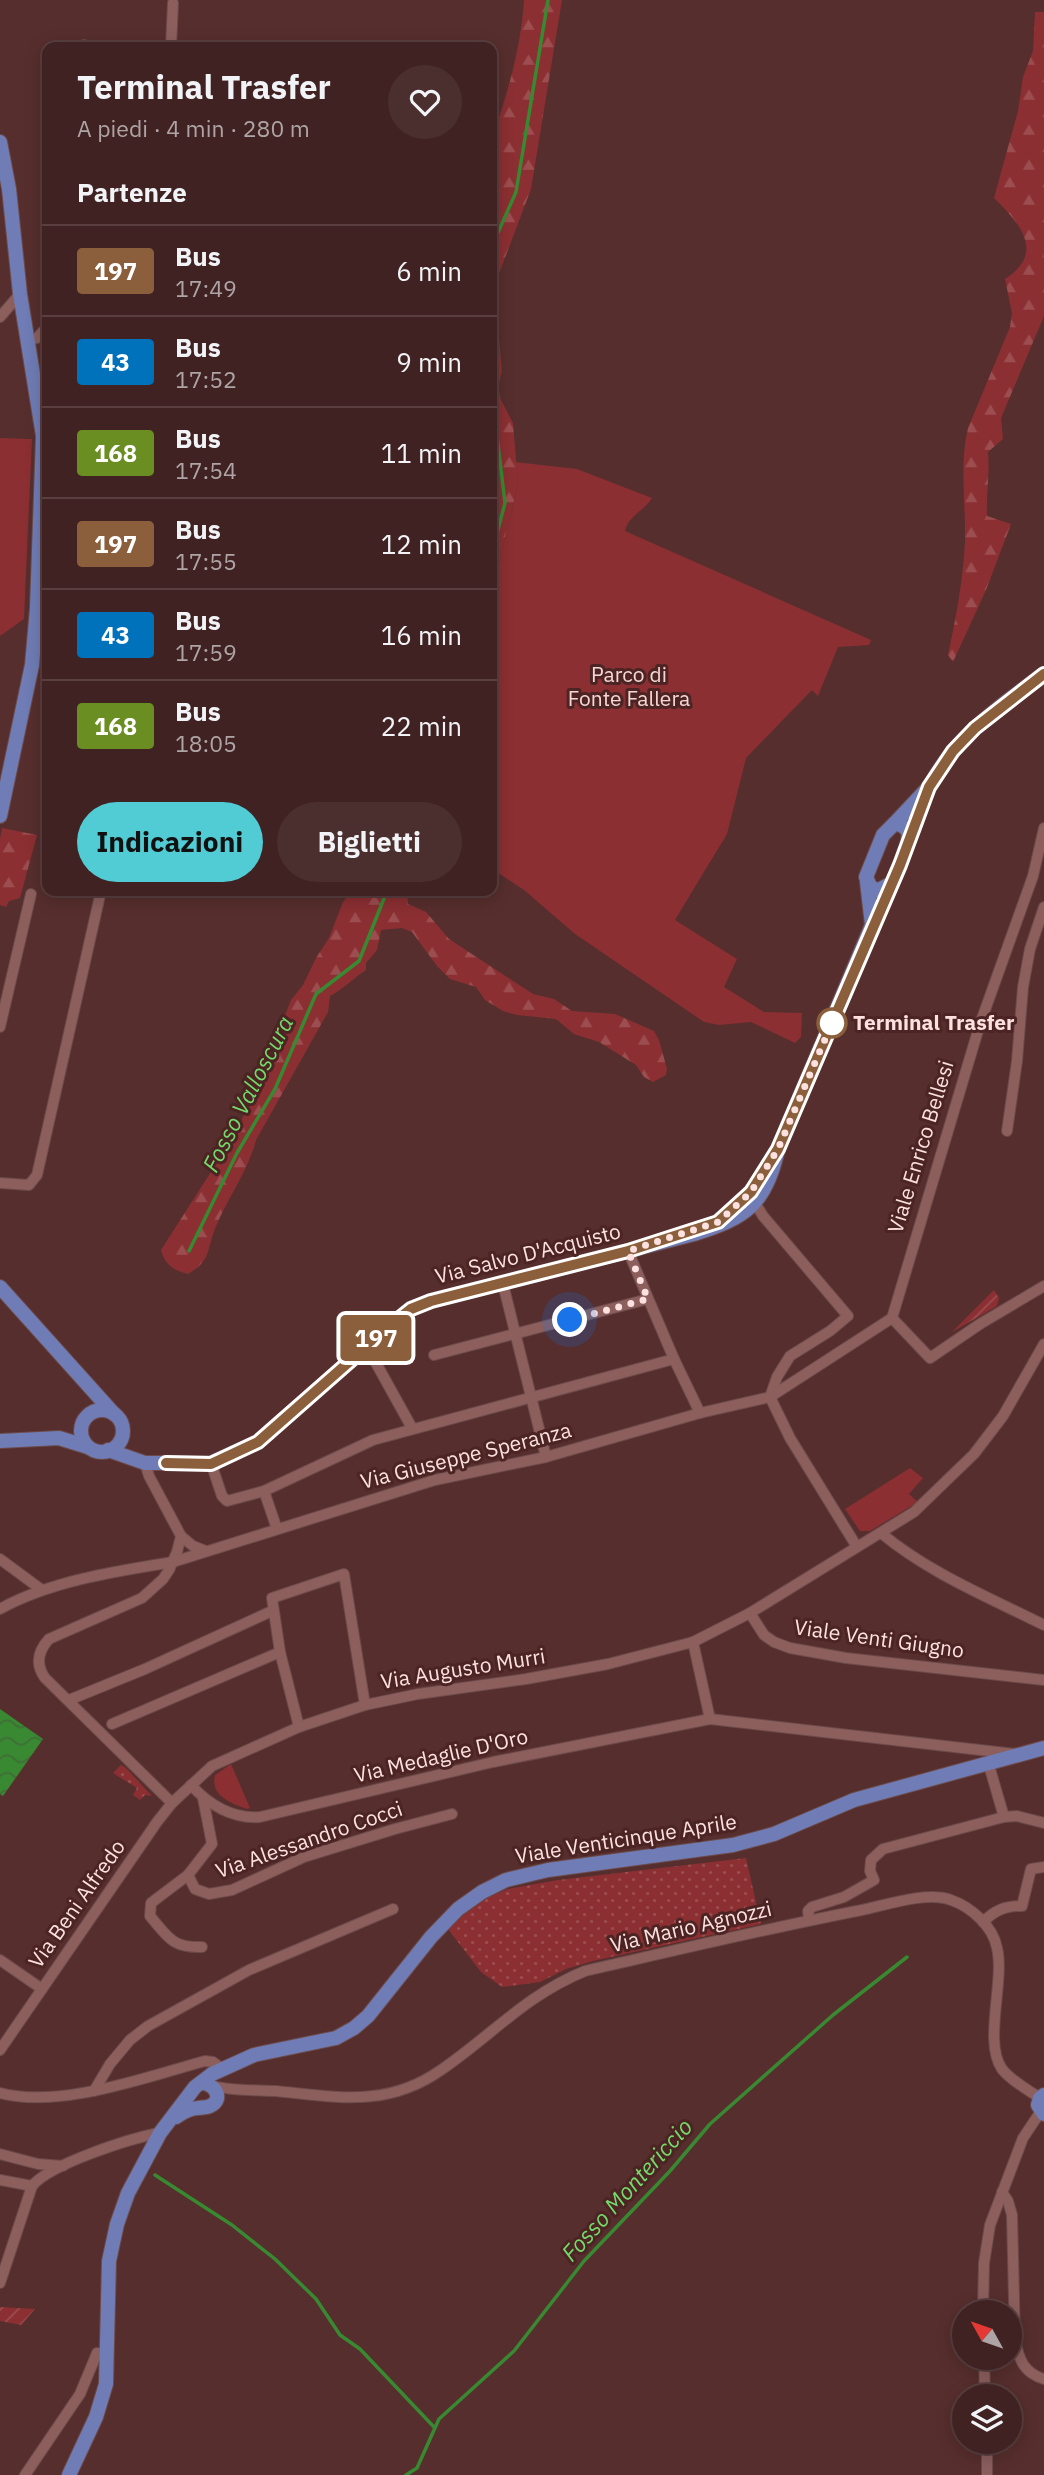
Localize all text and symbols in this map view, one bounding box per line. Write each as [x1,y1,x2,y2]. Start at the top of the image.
text: Terminal Trasfer [77,65,331,108]
button: heart [388,65,462,139]
text: A piedi · 4 min · 280 m [77,113,310,143]
text: Partenze [77,175,187,209]
text: Bus [175,239,221,273]
text: 6 min [396,254,462,288]
text: 197 [94,255,137,287]
text: 17:49 [175,273,237,303]
text: Bus [175,330,221,364]
text: 9 min [396,345,462,379]
text: 43 [101,346,130,378]
text: 17:52 [175,364,237,394]
text: Bus [175,421,221,455]
text: 11 min [381,436,462,470]
text: 168 [94,437,137,469]
text: 17:54 [175,455,237,485]
text: Bus [175,512,221,546]
text: 12 min [381,527,462,561]
text: 197 [94,528,137,560]
text: 17:55 [175,546,237,576]
text: Bus [175,603,221,637]
text: 16 min [381,618,462,652]
text: 43 [101,619,130,651]
text: 17:59 [175,637,237,667]
park label: Parco di Fonte Fallera [568,660,690,712]
text: Bus [175,694,221,728]
text: 22 min [381,709,462,743]
text: 168 [94,710,137,742]
text: 18:05 [175,728,237,758]
button: Indicazioni [77,802,263,882]
button: Biglietti [277,802,462,882]
marker: Terminal Trasfer [817,1008,847,1038]
place label: Terminal Trasfer [853,1008,1015,1036]
water label: Fosso Valloscura [195,1010,299,1177]
street label: Viale Enrico Bellesi [880,1057,960,1237]
street label: Via Salvo D'Acquisto [432,1216,623,1290]
your location [552,1302,587,1337]
line badge: 197 [336,1315,416,1361]
text: 197 [354,1322,398,1354]
street label: Via Giuseppe Speranza [357,1415,574,1495]
street label: Viale Venti Giugno [792,1612,966,1664]
street label: Via Augusto Murri [379,1641,547,1695]
street label: Via Medaglie D'Oro [351,1721,530,1789]
street label: Via Alessandro Cocci [211,1794,406,1884]
street label: Viale Venticinque Aprile [513,1807,739,1869]
street label: Via Beni Alfredo [22,1834,131,1973]
street label: Via Mario Agnozzi [607,1894,774,1958]
water label: Fosso Montericcio [554,2112,698,2267]
north arrow [952,2300,1022,2370]
map controls [952,2300,1022,2454]
button: layers [952,2384,1022,2454]

